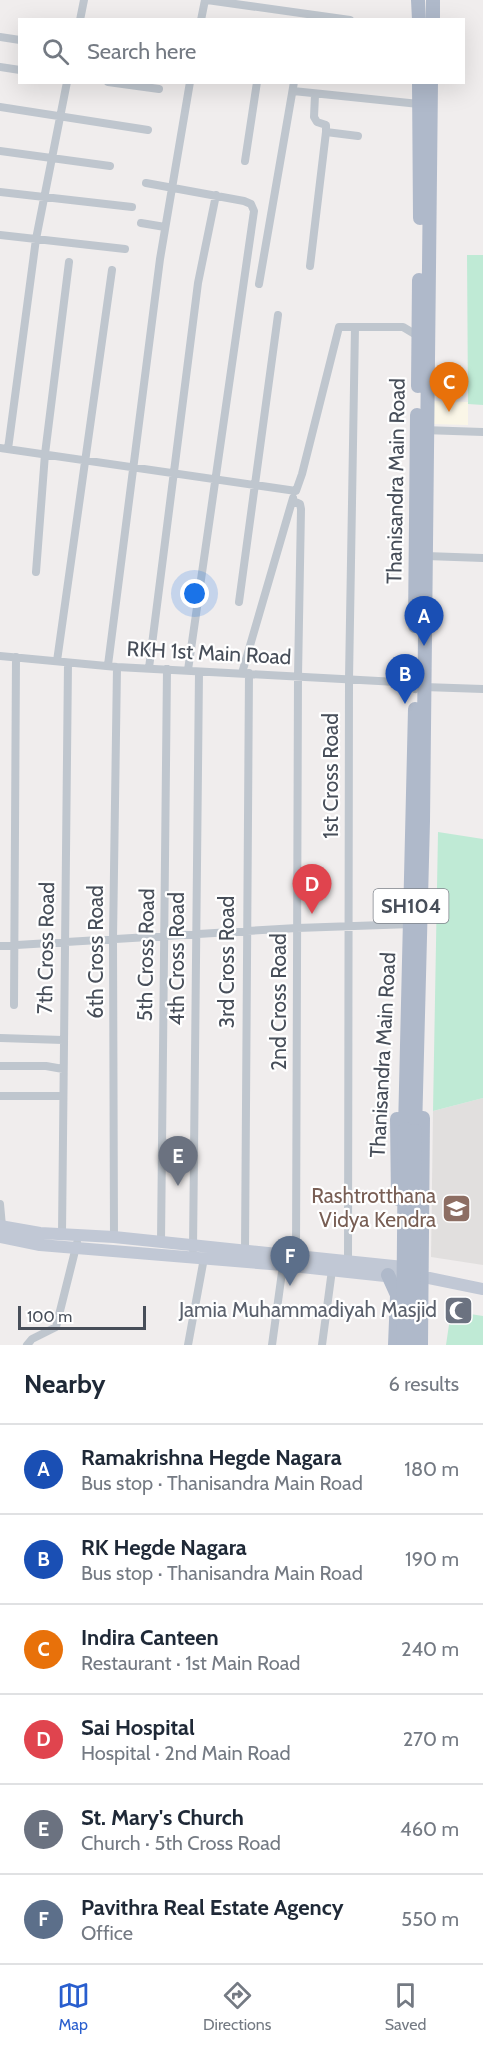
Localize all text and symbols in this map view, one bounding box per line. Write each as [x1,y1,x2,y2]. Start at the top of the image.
search box [18,18,465,84]
icon: search [39,35,72,68]
text: Search here [87,38,196,65]
pin: C [430,362,468,412]
street label: Thanisandra Main Road [381,378,410,584]
your location [180,579,209,608]
pin: A [404,596,444,646]
street label: RKH 1st Main Road [126,636,292,669]
pin: B [386,654,424,704]
street label: 1st Cross Road [318,713,343,839]
pin: D [292,864,332,914]
street label: 7th Cross Road [32,882,59,1014]
street label: 6th Cross Road [83,885,108,1019]
street label: 5th Cross Road [132,888,159,1022]
road number: SH104 [374,889,448,923]
street label: 4th Cross Road [164,892,189,1026]
street label: 3rd Cross Road [214,896,239,1028]
street label: 2nd Cross Road [266,933,291,1071]
street label: Thanisandra Main Road [365,952,400,1158]
pin: E [158,1136,198,1186]
place label: Rashtrotthana Vidya Kendra [311,1183,436,1232]
school or university icon: Rashtrotthana Vidya Kendra [441,1192,473,1224]
pin: F [270,1236,310,1286]
mosque icon: Jamia Muhammadiyah Masjid [442,1294,474,1326]
place label: Jamia Muhammadiyah Masjid [178,1297,437,1323]
scale bar [18,1303,146,1330]
text: 100 m [27,1307,72,1326]
text: Nearby [24,1368,105,1400]
text: 6 results [388,1372,459,1396]
text: Ramakrishna Hegde Nagara [81,1444,342,1471]
text: A [37,1457,50,1481]
text: 180 m [404,1457,459,1481]
text: Bus stop · Thanisandra Main Road [81,1471,363,1495]
text: RK Hegde Nagara [81,1534,247,1561]
text: B [37,1547,50,1571]
text: 190 m [405,1547,459,1571]
text: Bus stop · Thanisandra Main Road [81,1561,363,1585]
text: Indira Canteen [81,1624,219,1651]
text: C [37,1637,50,1661]
text: 240 m [401,1637,459,1661]
text: Restaurant · 1st Main Road [81,1651,300,1675]
text: Sai Hospital [81,1714,195,1741]
text: D [36,1727,51,1751]
text: 270 m [403,1727,459,1751]
text: Hospital · 2nd Main Road [81,1741,291,1765]
text: St. Mary's Church [81,1804,244,1831]
text: E [38,1817,49,1841]
text: 460 m [400,1817,459,1841]
text: Church · 5th Cross Road [81,1831,281,1855]
text: Pavithra Real Estate Agency [81,1894,343,1921]
text: F [38,1907,49,1931]
text: 550 m [401,1907,459,1931]
text: Office [81,1921,133,1945]
tab: Map [57,1979,90,2034]
tab: Directions [203,1979,271,2034]
tab: Saved [385,1979,426,2034]

